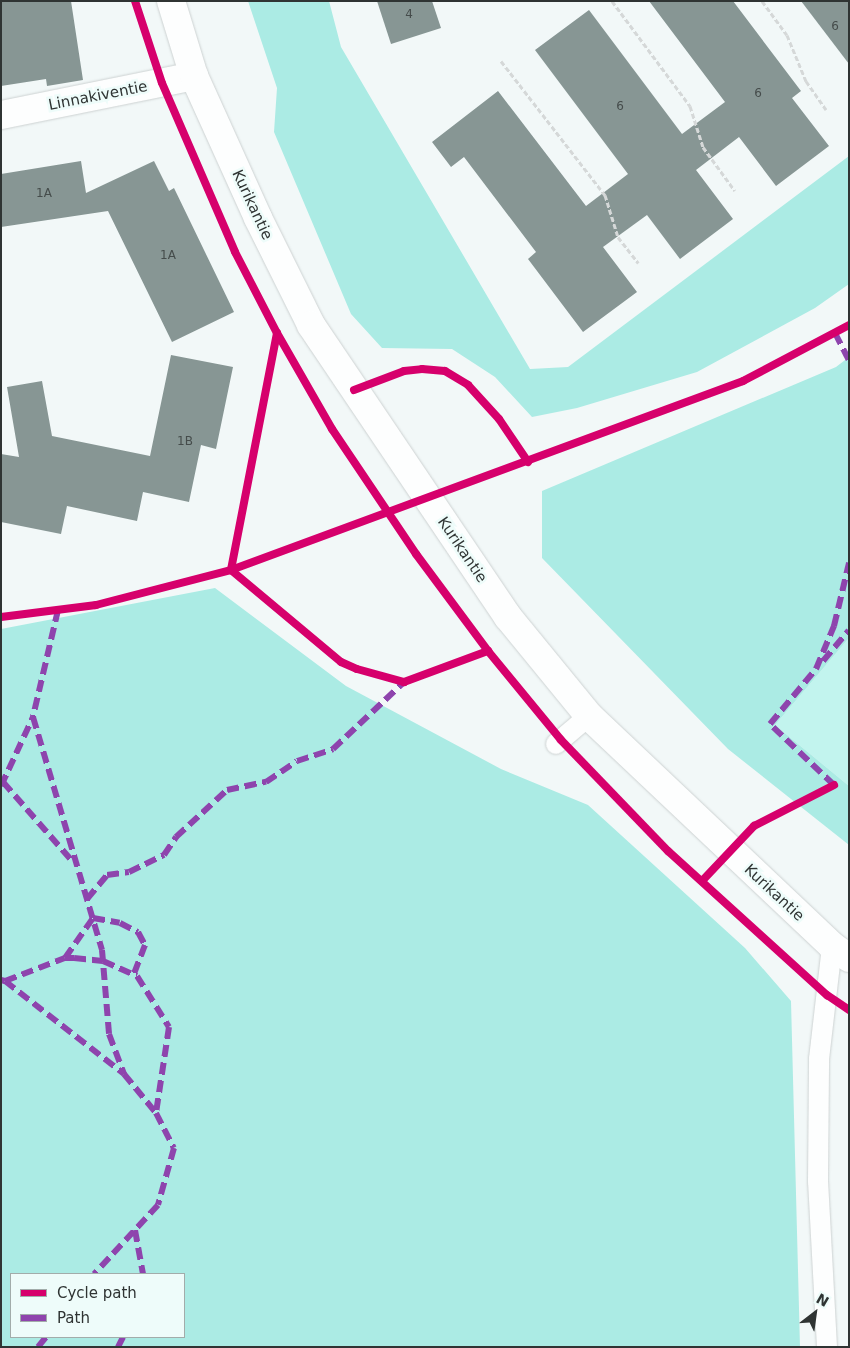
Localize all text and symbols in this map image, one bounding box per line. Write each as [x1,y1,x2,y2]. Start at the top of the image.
house number: 4 [405,8,413,22]
house number: 6 [831,20,839,34]
street label: Linnakiventie [47,78,149,114]
house number: 6 [754,87,762,101]
house number: 6 [616,100,624,114]
street label: Kurikantie [228,167,276,243]
house number: 1A [36,187,52,201]
house number: 1A [160,249,176,263]
house number: 1B [177,435,193,449]
street label: Kurikantie [433,514,491,586]
street label: Kurikantie [740,861,808,925]
legend [10,1273,185,1338]
text: Cycle path [57,1284,137,1302]
north arrow [790,1288,840,1338]
text: N [813,1290,832,1310]
text: Path [57,1309,90,1327]

